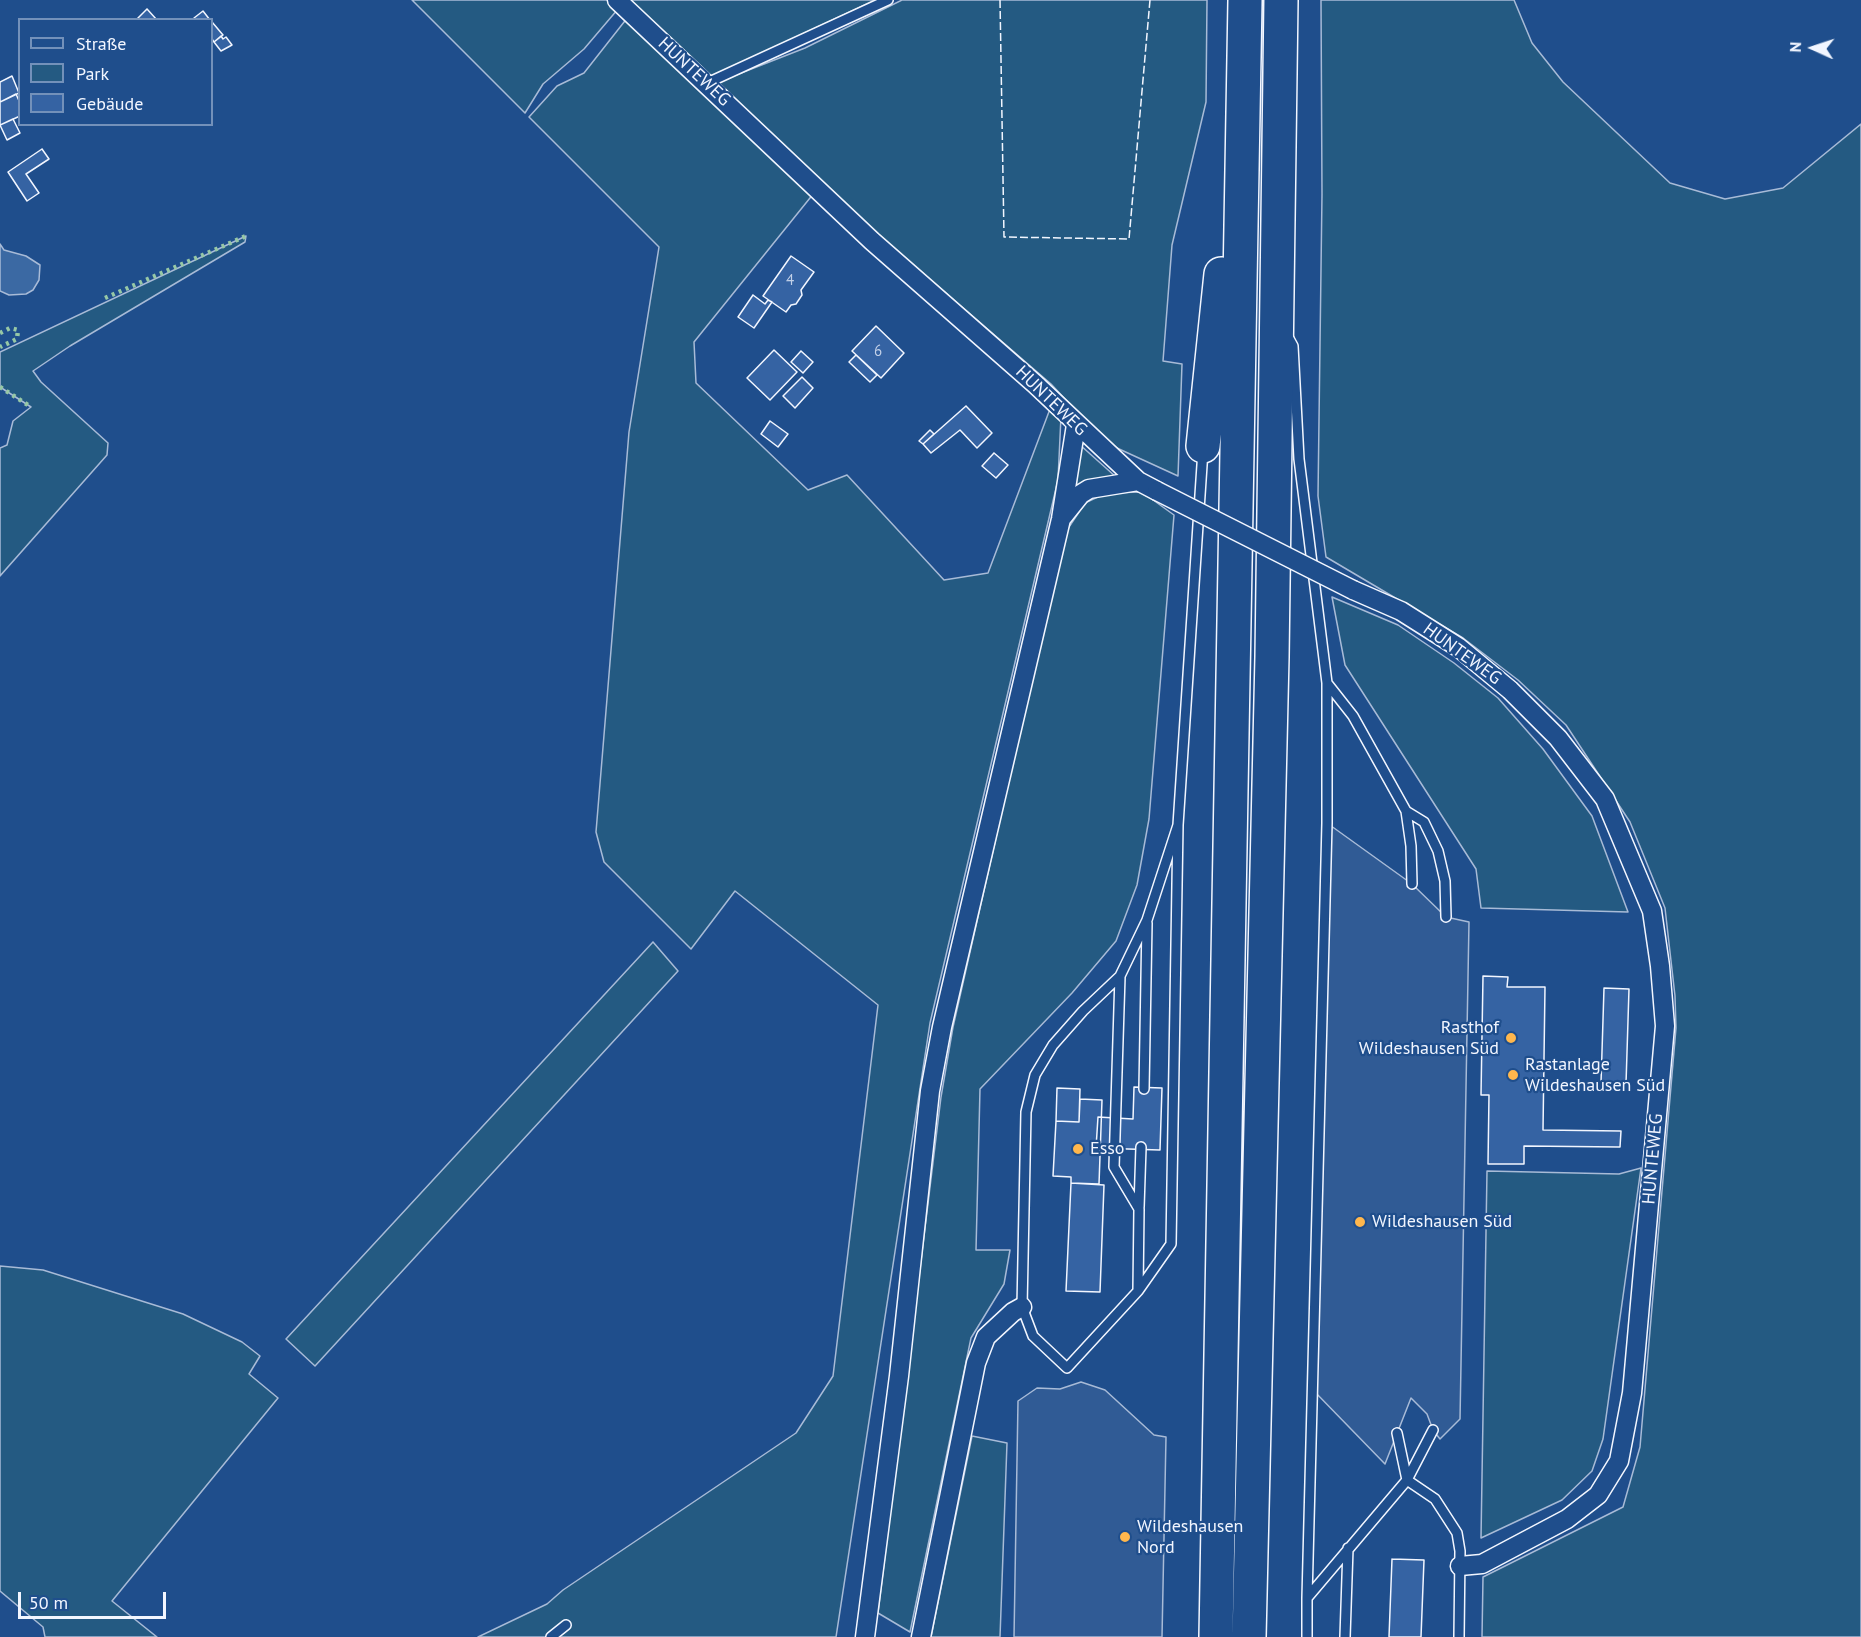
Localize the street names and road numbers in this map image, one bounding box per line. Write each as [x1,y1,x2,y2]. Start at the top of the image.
street label: HUNTEWEG [653,33,735,111]
street label: HUNTEWEG [1011,362,1091,440]
street label: HUNTEWEG [1419,618,1505,690]
street label: HUNTEWEG [1638,1113,1668,1205]

